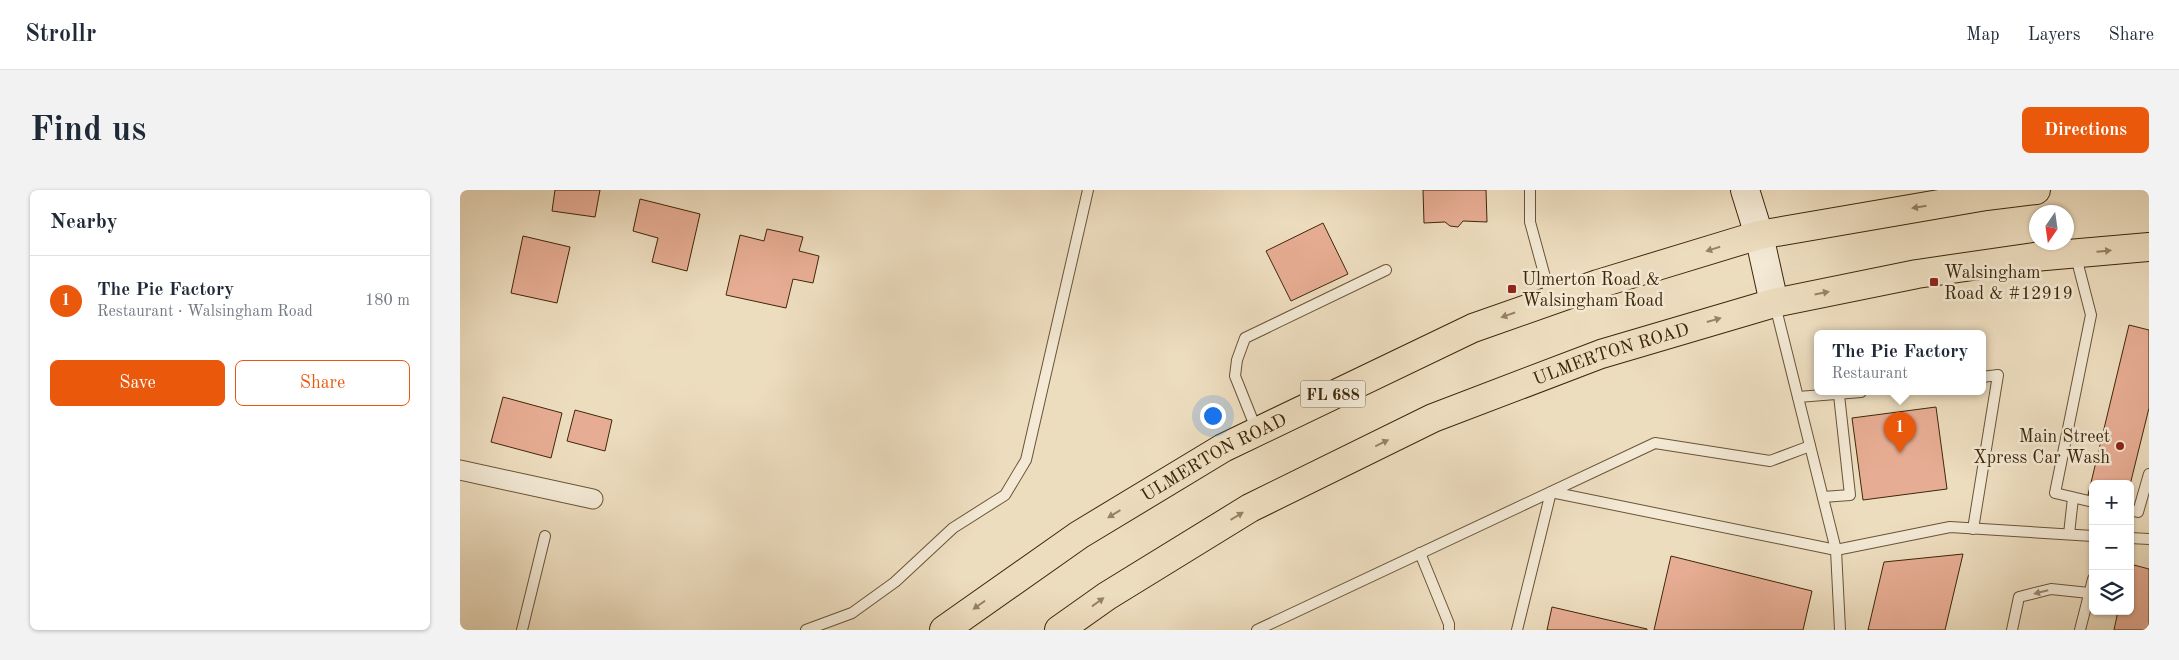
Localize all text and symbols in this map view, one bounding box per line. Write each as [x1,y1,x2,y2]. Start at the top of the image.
text: Strollr [25,23,96,47]
text: Map [1966,26,2000,44]
text: Layers [2028,26,2080,44]
text: Share [2108,26,2154,44]
button: Directions [2022,107,2149,153]
text: Find us [30,113,146,148]
one-way arrow [1910,204,1926,212]
north arrow [2029,205,2074,250]
text: Nearby [50,212,118,233]
one-way arrow [1705,245,1720,253]
one-way arrow [2096,247,2112,255]
place label: Walsingham Road & #12919 [1944,264,2073,303]
place label: Ulmerton Road & Walsingham Road [1522,271,1664,310]
marker: Walsingham Road & #12919 [1928,276,1940,288]
text: The Pie Factory [97,281,234,300]
marker: Ulmerton Road & Walsingham Road [1506,283,1518,295]
one-way arrow [1814,289,1830,297]
text: 1 [61,293,71,309]
text: 180 m [365,293,410,309]
text: Restaurant · Walsingham Road [97,304,313,320]
one-way arrow [1500,311,1515,319]
one-way arrow [1707,316,1722,324]
street label: ULMERTON ROAD [1531,321,1691,389]
popup [1814,330,1986,395]
text: The Pie Factory [1831,343,1969,362]
button: Save [50,360,225,406]
button: Share [235,360,410,406]
text: Restaurant [1831,366,1908,382]
road number: FL 688 [1300,380,1366,408]
your location [1200,403,1226,429]
street label: ULMERTON ROAD [1139,411,1290,505]
pin: 1 [1884,412,1916,453]
place label: Main Street Xpress Car Wash [1973,428,2110,467]
one-way arrow [1374,439,1389,447]
marker: Main Street Xpress Car Wash [2114,440,2126,452]
map controls [2089,480,2134,615]
button: + [2089,480,2134,525]
one-way arrow [1107,510,1120,519]
one-way arrow [1230,512,1243,521]
button: − [2089,525,2134,570]
button: layers [2089,570,2134,615]
one-way arrow [2033,588,2048,596]
one-way arrow [1092,597,1105,607]
one-way arrow [972,600,986,610]

